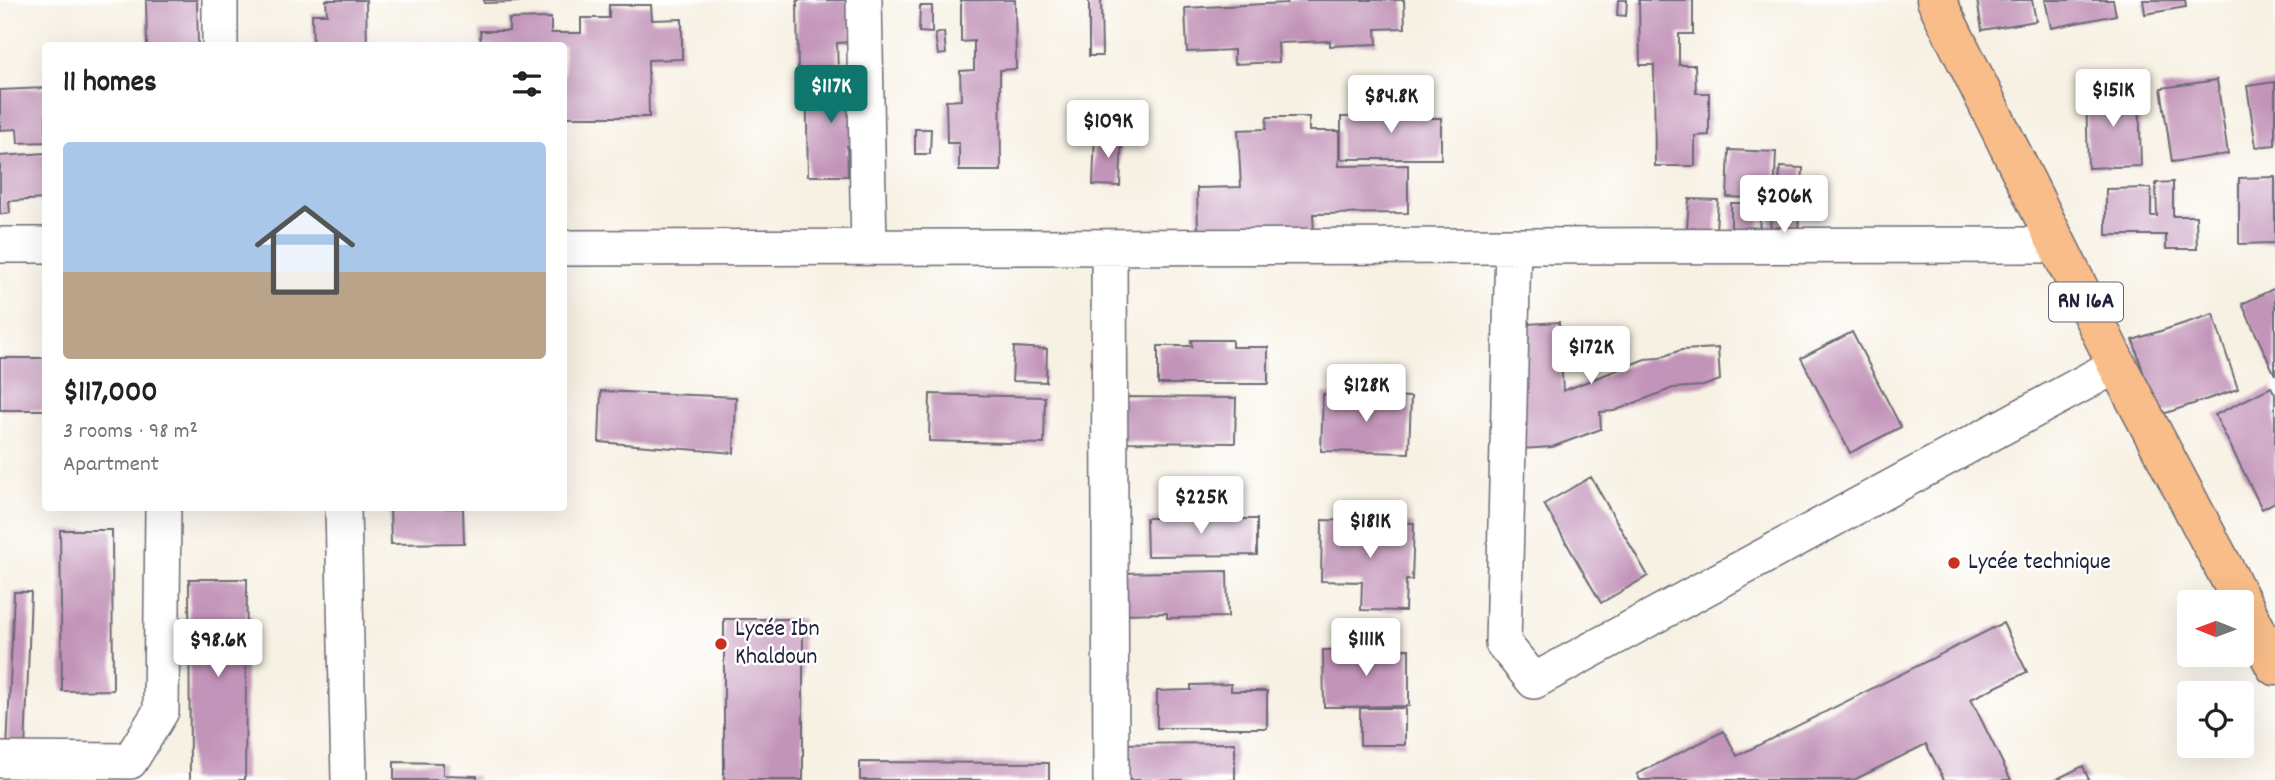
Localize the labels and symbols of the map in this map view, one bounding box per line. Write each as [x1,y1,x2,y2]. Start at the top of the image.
pin: $117K [782,66,880,125]
pin: $151K [2064,69,2162,129]
pin: $84.8K [1334,76,1448,135]
pin: $109K [1059,100,1157,160]
pin: $206K [1735,176,1833,235]
road number: RN 16A [2049,282,2123,322]
pin: $172K [1542,326,1640,386]
pin: $128K [1317,364,1415,424]
pin: $225K [1152,476,1250,536]
pin: $181K [1321,500,1419,560]
place label: Lycée technique [1968,546,2111,580]
marker: Lycée technique [1946,555,1962,571]
north arrow [2177,590,2254,667]
place label: Lycée Ibn Khaldoun [735,613,820,675]
pin: $111K [1317,618,1415,678]
pin: $98.6K [161,620,275,679]
marker: Lycée Ibn Khaldoun [713,636,729,652]

